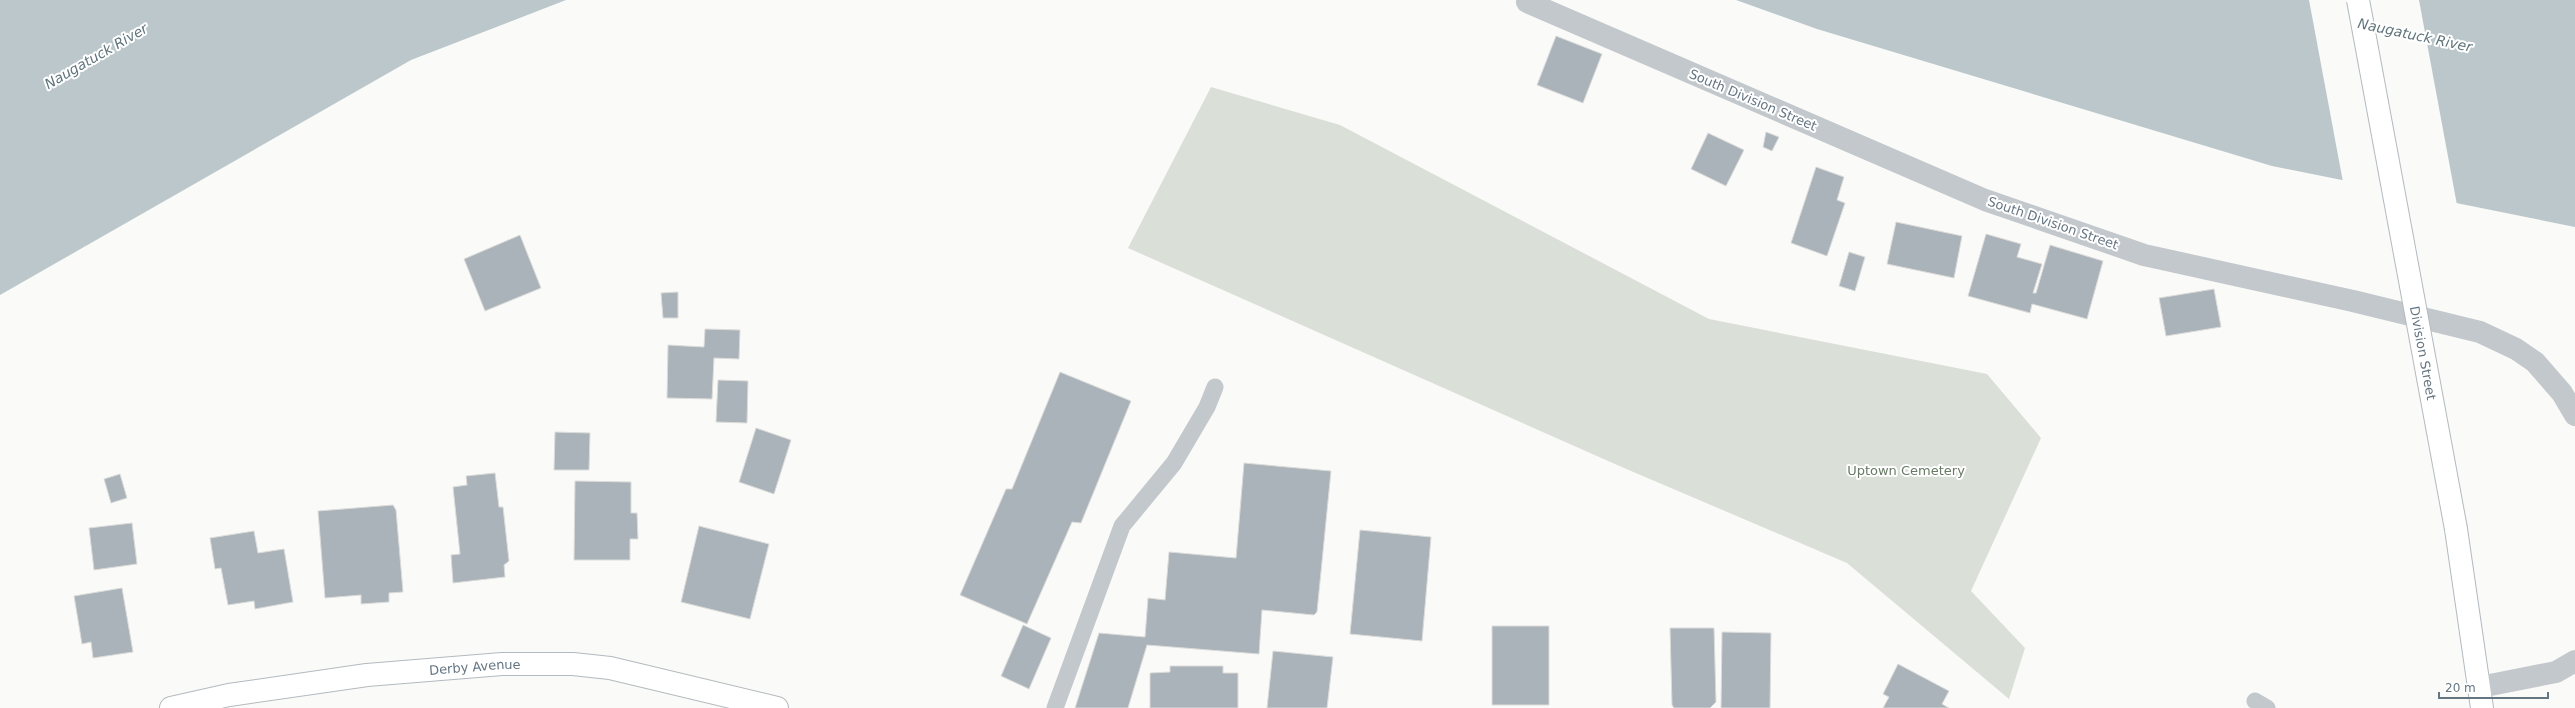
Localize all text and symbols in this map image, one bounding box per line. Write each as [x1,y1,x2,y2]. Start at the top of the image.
water label: Naugatuck River [2356,15,2475,55]
water label: Naugatuck River [42,19,151,92]
street label: South Division Street [1687,66,1819,134]
street label: South Division Street [1986,194,2120,252]
street label: Division Street [2407,305,2439,401]
park label: Uptown Cemetery [1847,463,1965,478]
street label: Derby Avenue [428,656,521,677]
scale bar [2439,674,2548,700]
text: 20 m [2445,681,2476,695]

